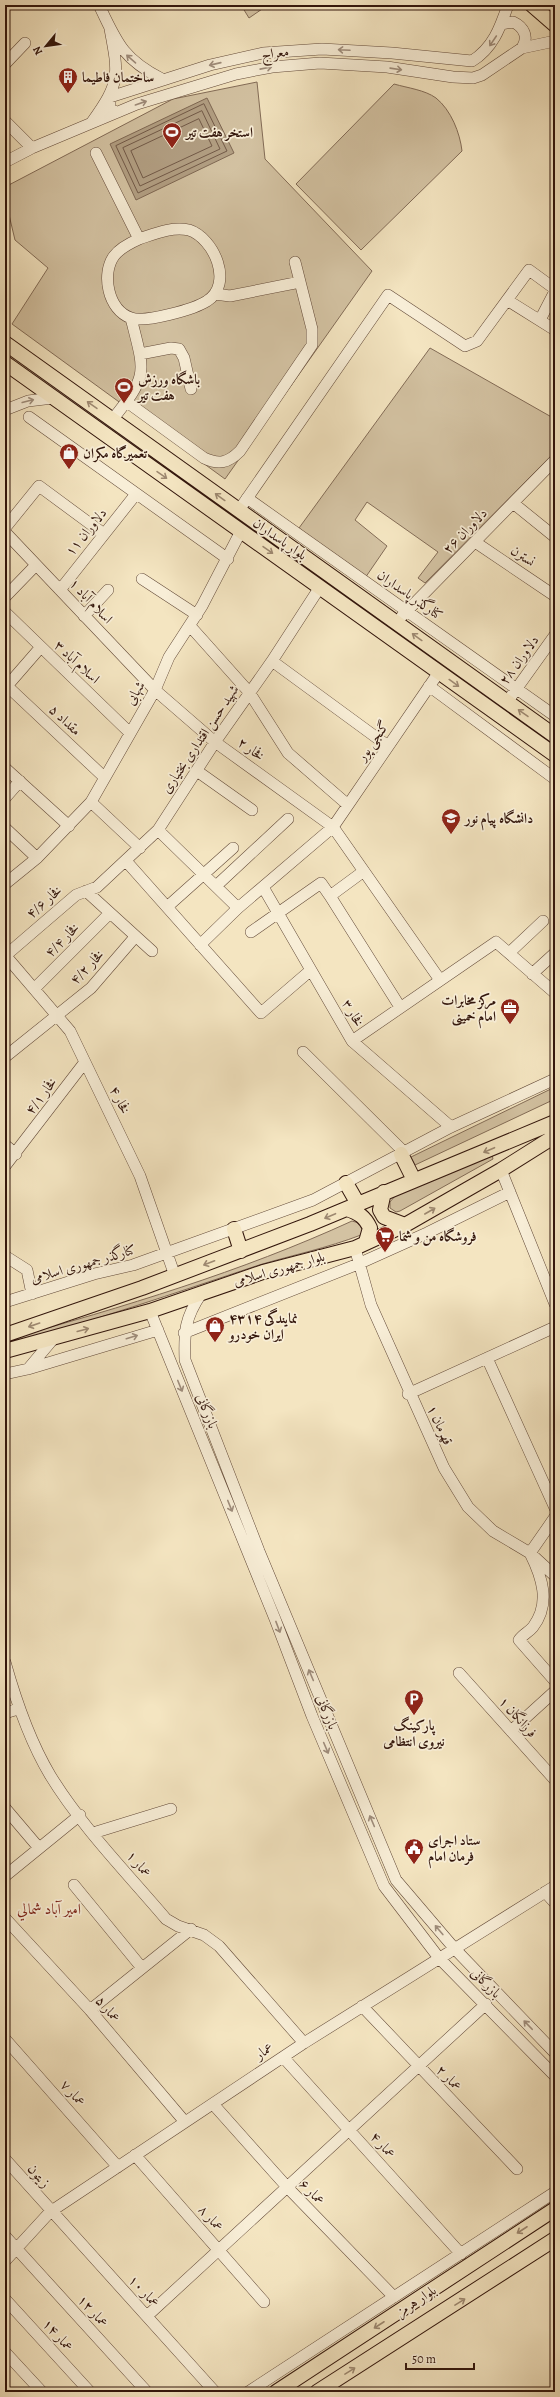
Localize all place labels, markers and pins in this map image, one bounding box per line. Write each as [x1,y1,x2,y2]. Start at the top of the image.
building icon: ساختمان فاطیما [57,66,79,94]
place label: ساختمان فاطیما [82,68,154,87]
sports icon: استخر هفت تیر [161,121,183,149]
place label: استخر هفت تیر [184,123,253,142]
place label: باشگاه ورزش هفت تیر [136,370,200,405]
sports icon: باشگاه ورزش هفت تیر [113,376,135,404]
shop icon: تعمیرگاه مکران [58,442,80,470]
place label: تعمیرگاه مکران [83,444,147,463]
school or university icon: دانشگاه پیام نور [440,807,462,835]
place label: دانشگاه پیام نور [463,809,533,831]
place label: مرکز مخابرات امام خمینی [441,991,496,1029]
office icon: مرکز مخابرات امام خمینی [499,997,521,1025]
supermarket icon: فروشگاه من و شما [374,1225,396,1253]
place label: فروشگاه من و شما [399,1227,477,1246]
place label: نمایندگی ۴۳۱۴ ایران خودرو [227,1307,298,1344]
shop icon: نمایندگی ۴۳۱۴ ایران خودرو [204,1315,226,1343]
parking icon: پارکینگ نیروی انتظامی [403,1688,425,1716]
place label: پارکینگ نیروی انتظامی [382,1716,445,1751]
place label: ستاد اجرای فرمان امام [428,1831,480,1869]
public building icon: ستاد اجرای فرمان امام [403,1837,425,1865]

